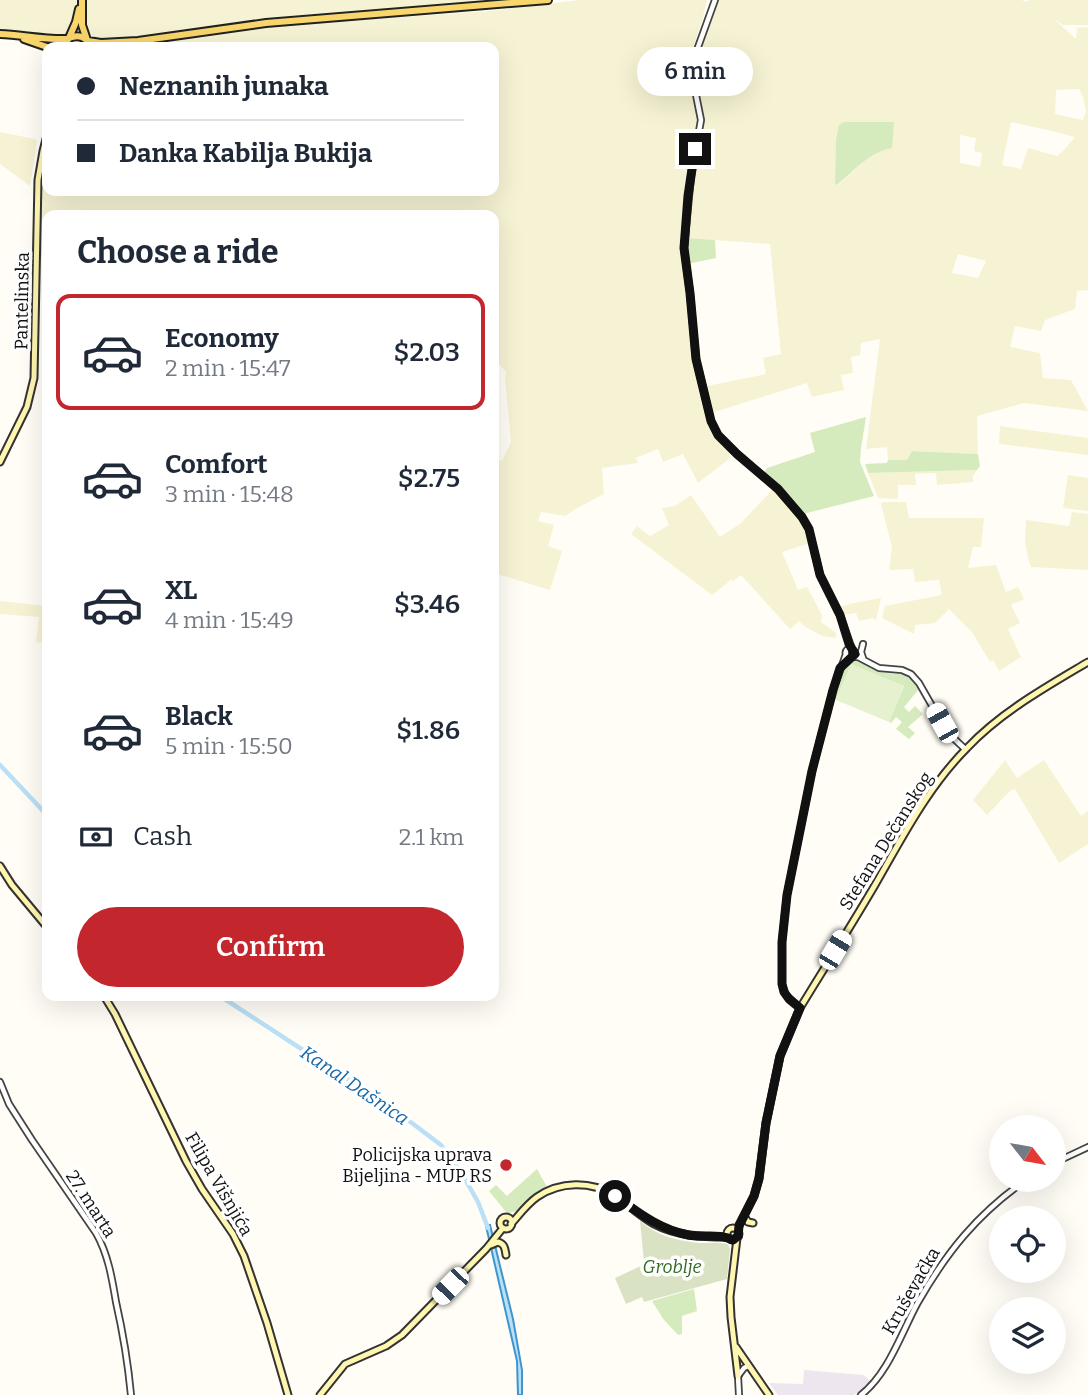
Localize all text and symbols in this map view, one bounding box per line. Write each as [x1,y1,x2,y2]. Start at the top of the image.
callout: 6 min [637,47,753,96]
text: 6 min [664,57,726,85]
text: Neznanih junaka [119,71,329,102]
route end [679,133,711,165]
text: Danka Kabilja Bukija [119,138,372,169]
text: Choose a ride [77,233,278,271]
street label: Pantelinska [10,252,34,350]
icon: car [81,321,144,384]
text: Economy [165,323,279,354]
text: $2.03 [393,337,460,368]
text: 2 min · 15:47 [165,354,291,382]
icon: car [81,447,144,510]
text: Comfort [165,449,268,480]
text: $2.75 [398,463,460,494]
text: 3 min · 15:48 [165,480,294,508]
icon: car [81,573,144,636]
text: XL [165,575,197,606]
text: $3.46 [394,589,460,620]
text: 4 min · 15:49 [165,606,294,634]
icon: car [81,699,144,762]
car [923,700,962,746]
text: Black [165,701,233,732]
text: $1.86 [396,715,460,746]
text: 5 min · 15:50 [165,732,293,760]
street label: Stefana Dečanskog [835,768,937,914]
icon: cash [77,818,115,856]
text: Cash [133,821,192,852]
text: 2.1 km [399,823,464,851]
button: Confirm [77,907,464,987]
car [816,927,855,973]
water label: Kanal Dašnica [296,1041,413,1130]
north arrow [989,1115,1066,1192]
map controls [989,1115,1066,1374]
street label: Filipa Višnjića [180,1128,258,1240]
place label: Policijska uprava Bijeljina - MUP RS [342,1144,492,1187]
marker: Policijska uprava Bijeljina - MUP RS [498,1157,514,1173]
street label: 27. marta [61,1166,121,1242]
route start [599,1180,631,1212]
button: locate [989,1206,1066,1283]
street label: Kruševačka [877,1243,945,1339]
park label: Groblje [642,1256,702,1278]
car [428,1264,473,1308]
button: layers [989,1297,1066,1374]

